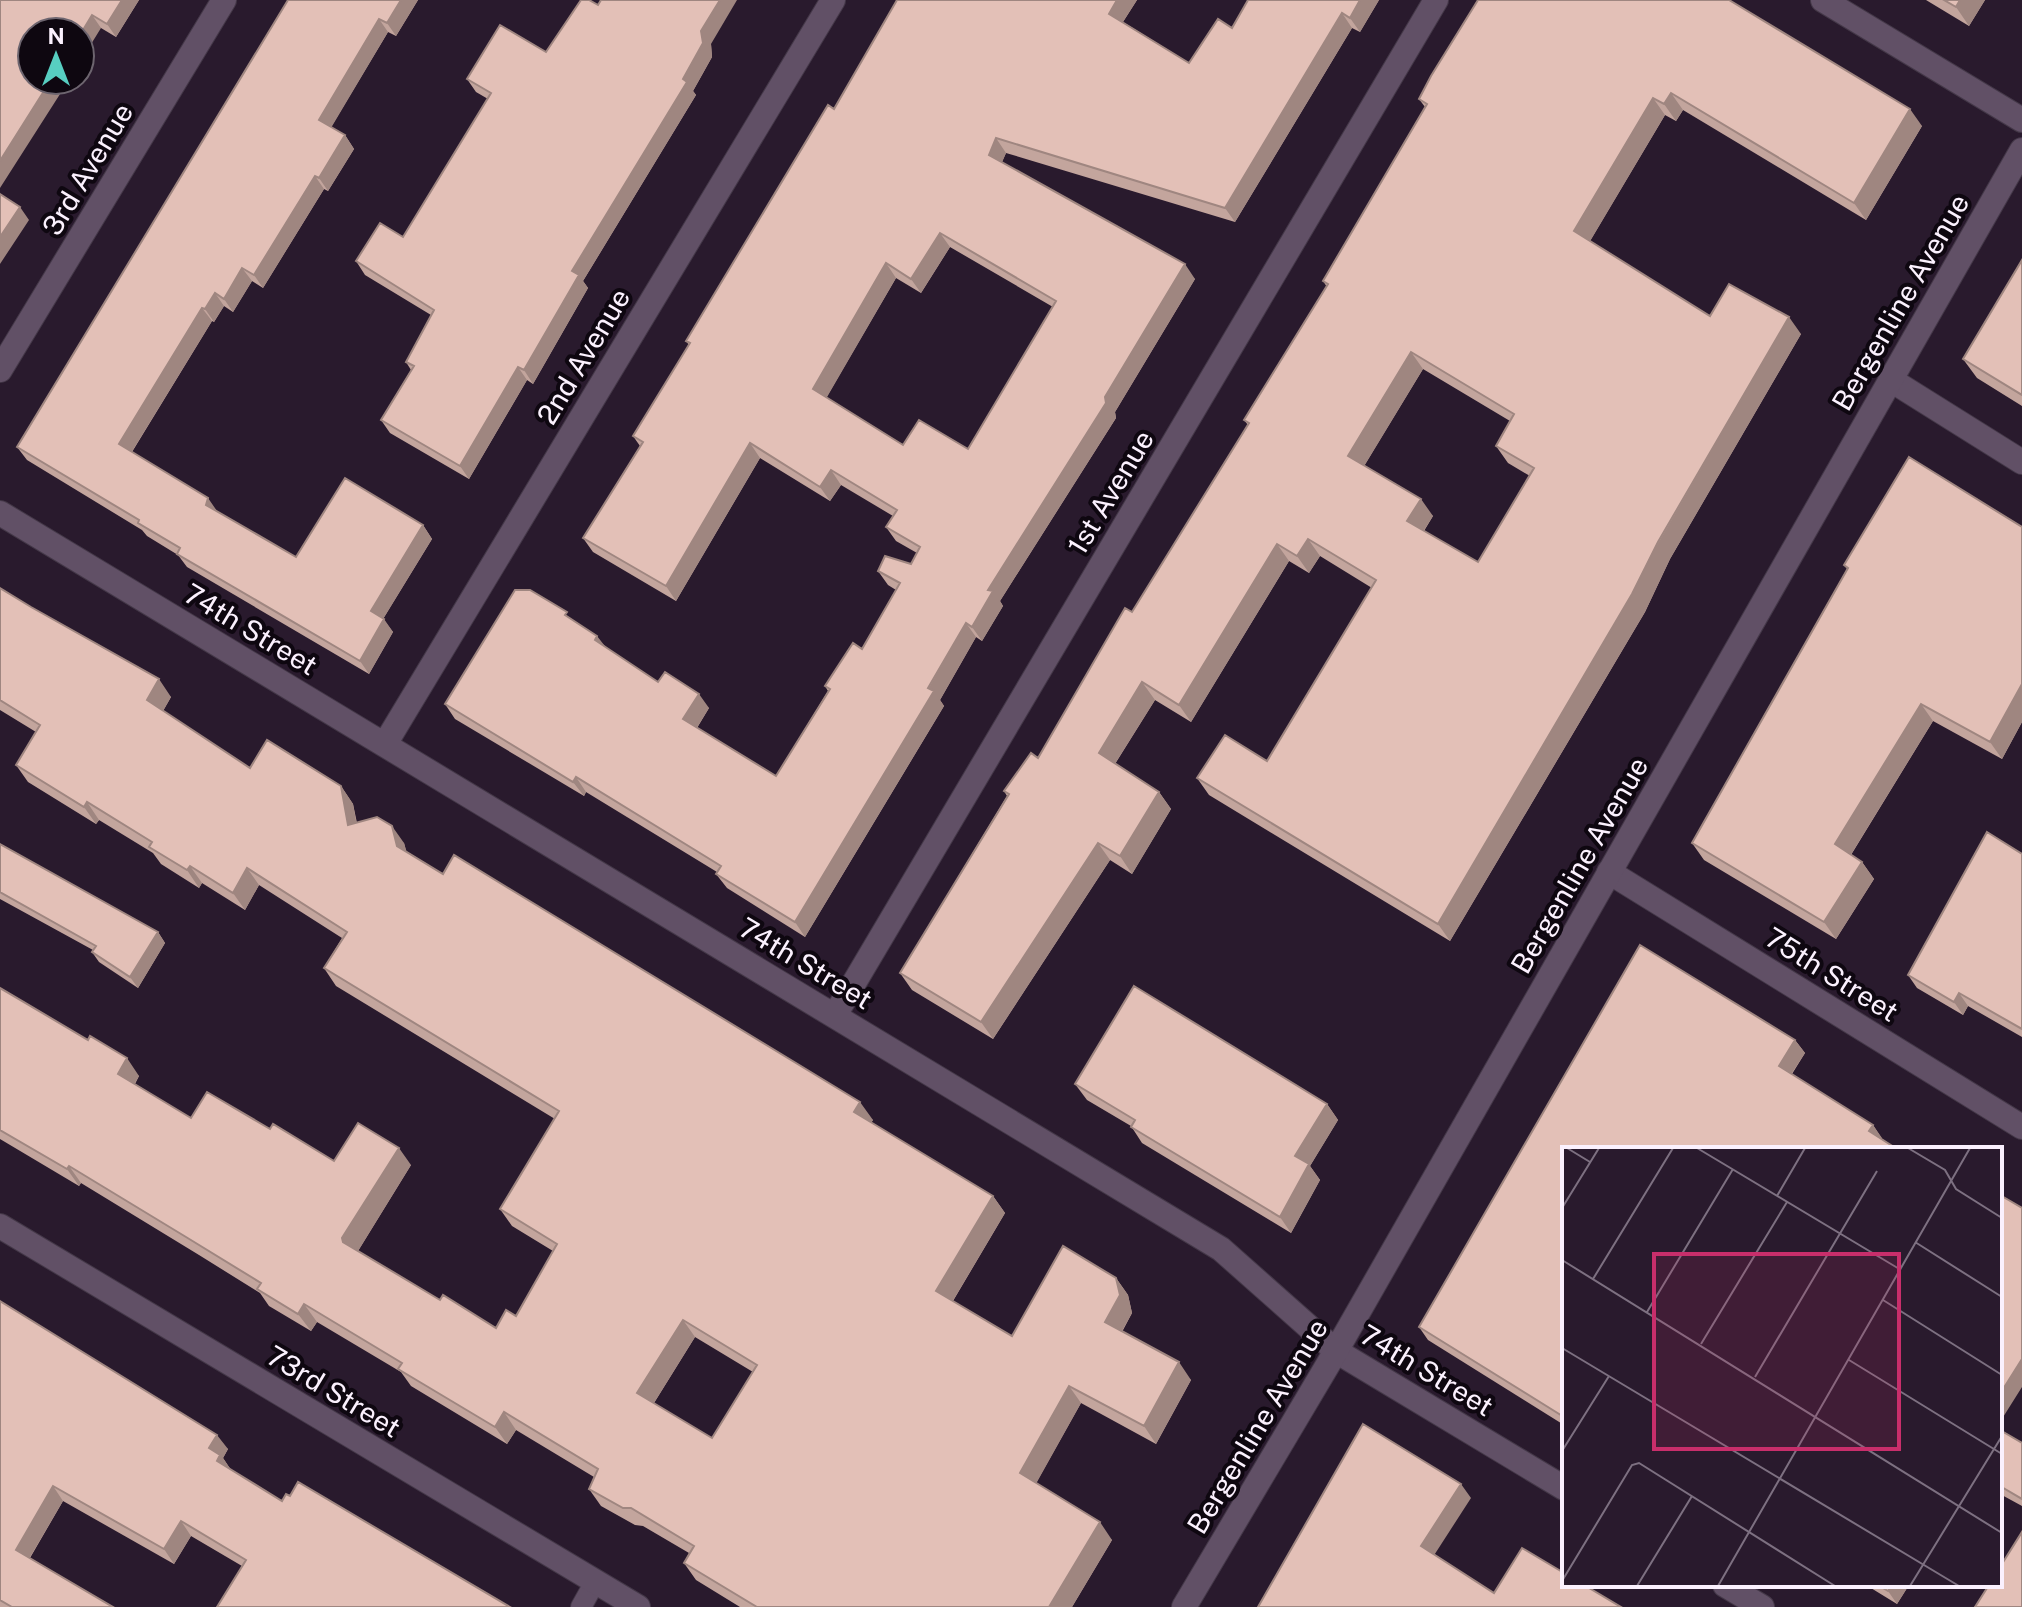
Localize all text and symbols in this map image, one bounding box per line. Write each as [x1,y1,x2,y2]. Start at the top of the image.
north arrow [16,16,96,96]
text: N [47,23,65,49]
street label: 3rd Avenue [35,97,139,241]
street label: Bergenline Avenue [1825,188,1975,416]
street label: 2nd Avenue [530,282,636,430]
street label: 1st Avenue [1060,424,1160,560]
street label: 74th Street [179,576,323,682]
street label: Bergenline Avenue [1504,751,1654,979]
street label: 74th Street [734,910,878,1016]
street label: 75th Street [1759,920,1905,1028]
inset map [1562,1147,2002,1587]
street label: Bergenline Avenue [1180,1313,1334,1539]
street label: 74th Street [1355,1317,1499,1423]
street label: 73rd Street [261,1338,407,1444]

